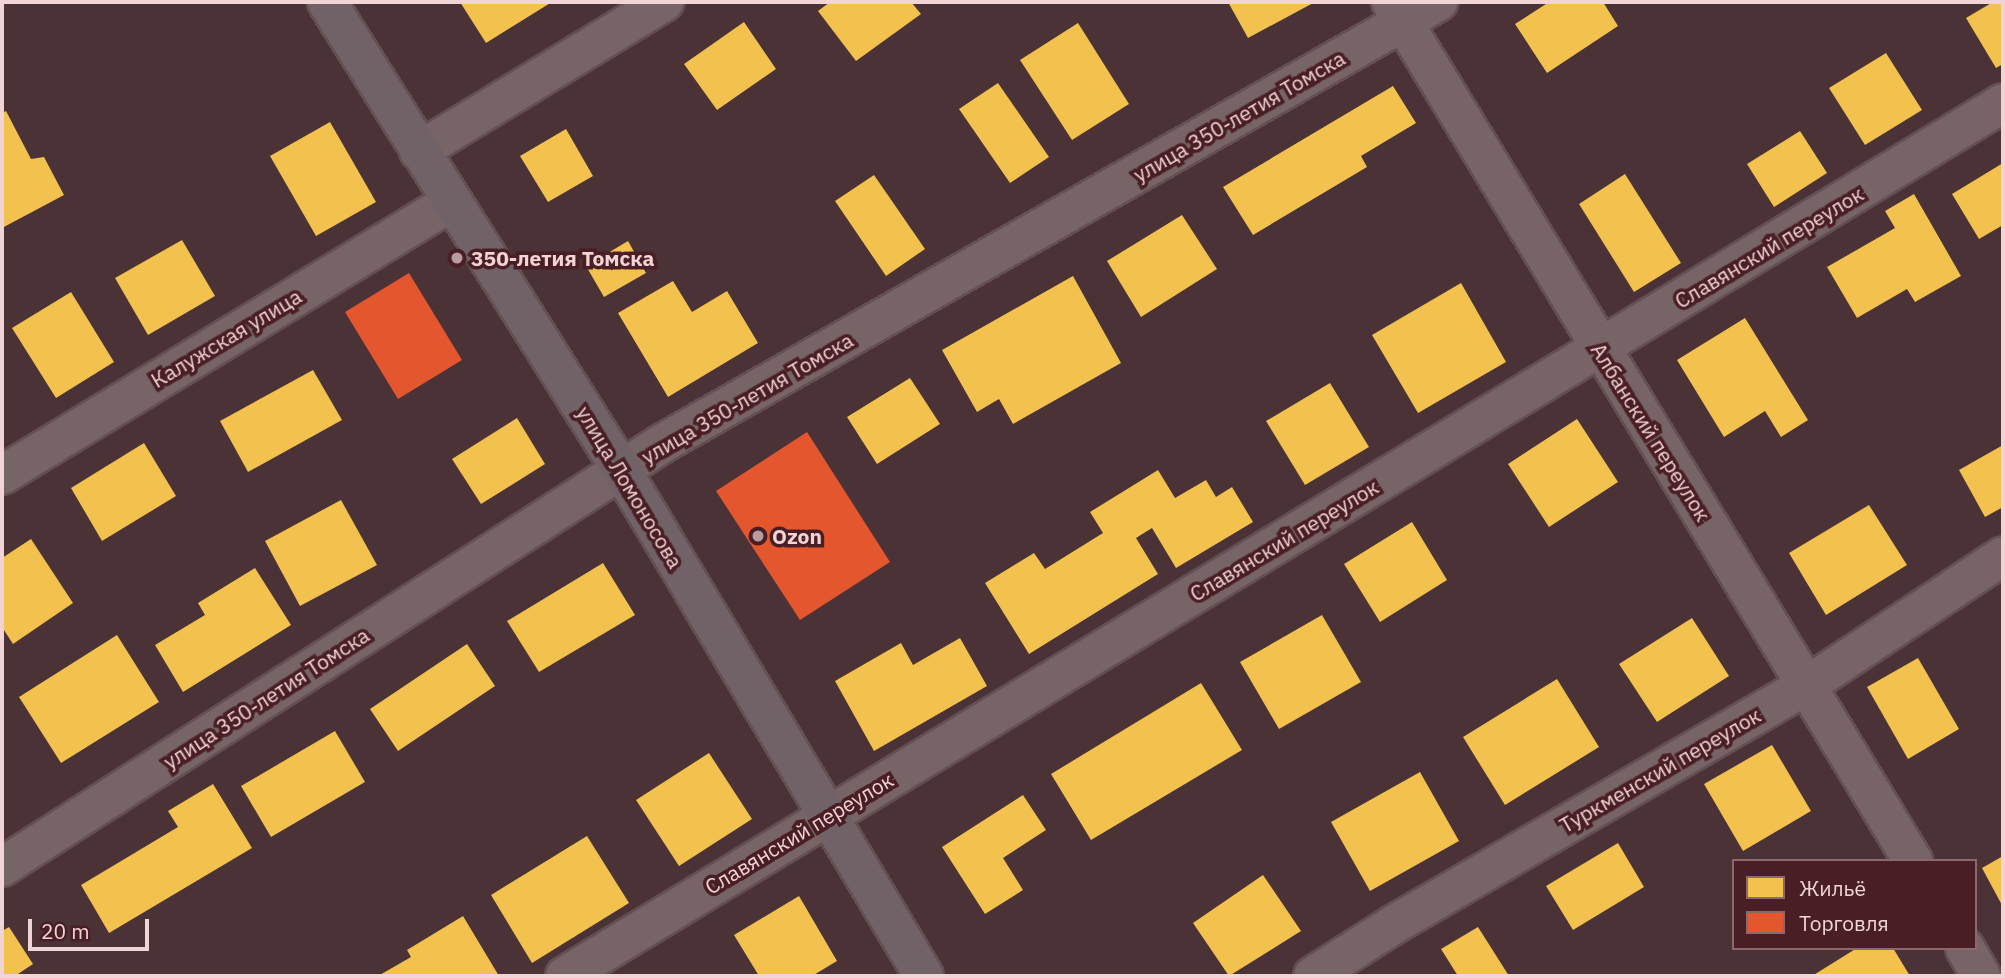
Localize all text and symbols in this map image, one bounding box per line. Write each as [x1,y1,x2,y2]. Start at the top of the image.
street label: улица 350-летия Томска [1129,45,1349,187]
street label: Славянский переулок [1670,181,1868,313]
place label: 350-летия Томска [471,245,654,271]
marker: 350-летия Томска [449,250,465,266]
street label: Калужская улица [146,283,306,393]
street label: улица 350-летия Томска [637,327,857,469]
street label: Албанский переулок [1586,338,1716,526]
street label: улица Ломоносова [572,401,688,573]
street label: Славянский переулок [1185,474,1383,606]
place label: Ozon [772,523,822,549]
marker: Ozon [750,528,766,544]
street label: улица 350-летия Томска [158,622,374,774]
street label: Туркменский переулок [1555,702,1765,838]
street label: Славянский переулок [700,767,898,899]
legend [1732,859,1977,950]
text: Жильё [1799,874,1866,902]
scale bar [32,904,152,948]
text: Торговля [1799,909,1889,937]
text: 20 m [41,917,90,945]

